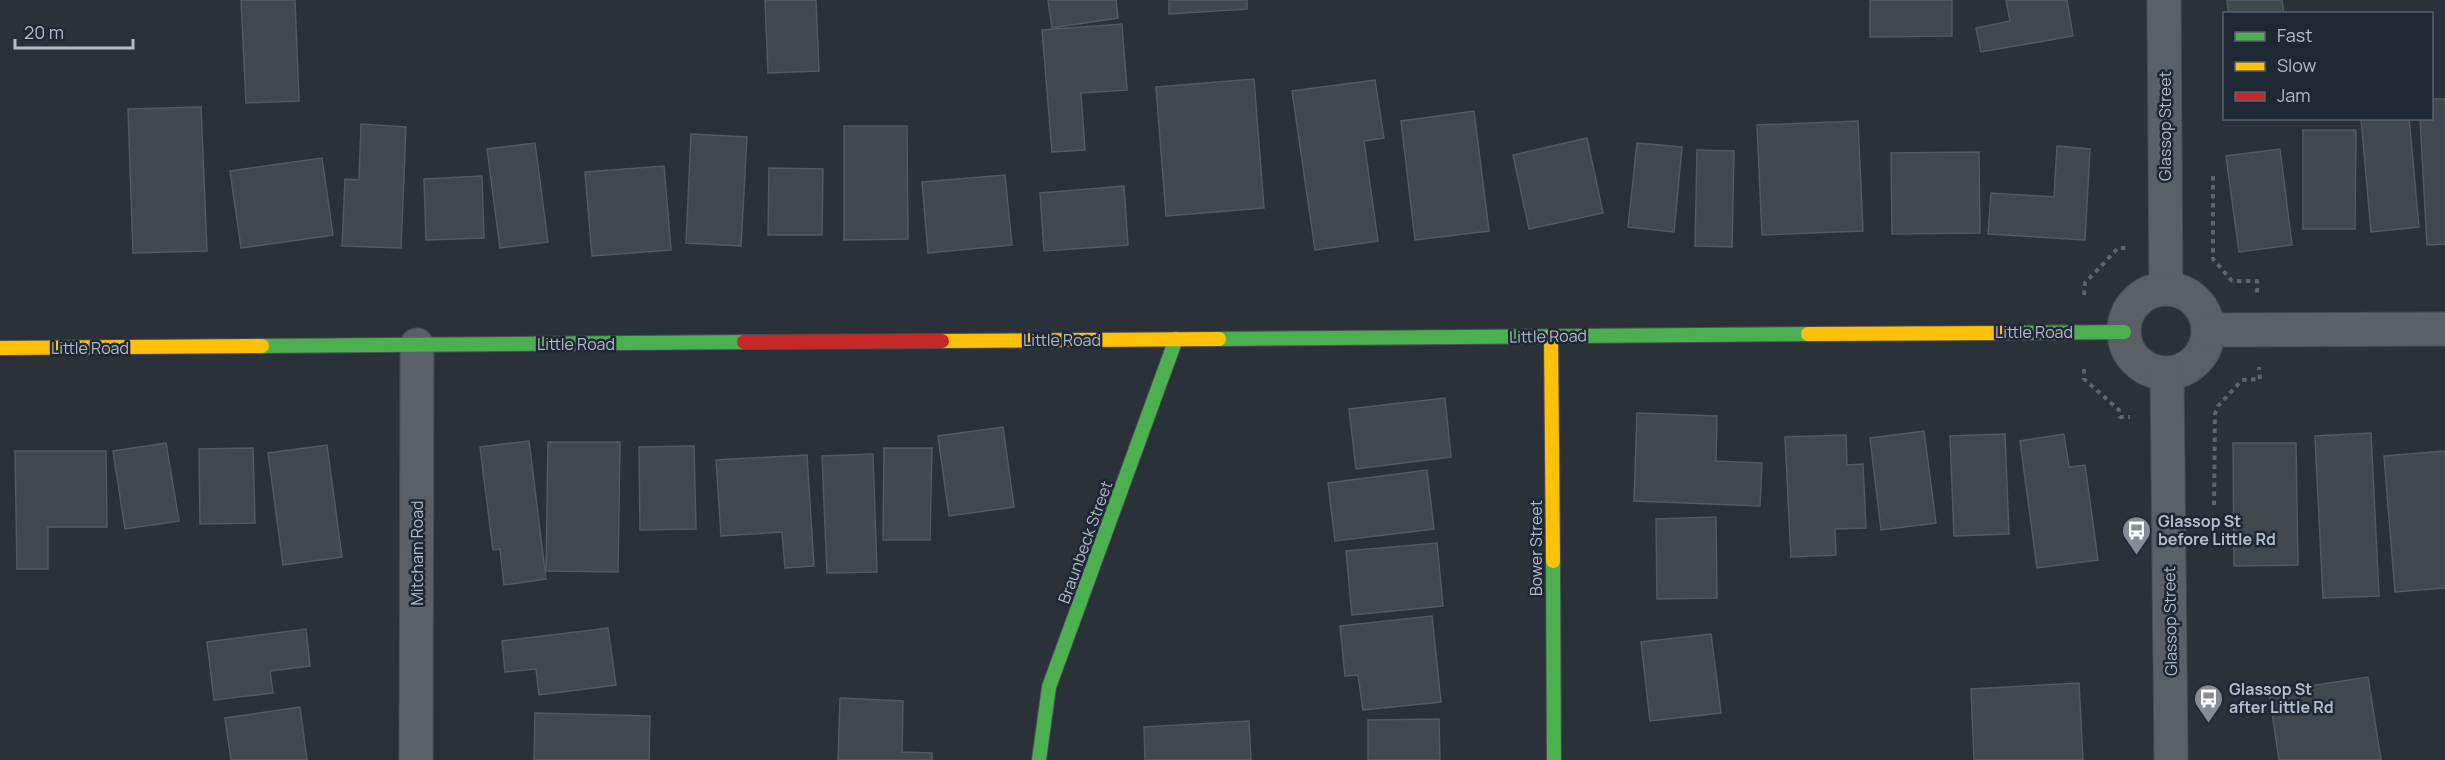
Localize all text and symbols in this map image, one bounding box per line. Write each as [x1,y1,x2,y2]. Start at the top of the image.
scale bar [15,12,134,50]
legend [2223,12,2433,120]
text: 20 m [24,20,64,44]
text: Fast [2277,23,2312,47]
text: Slow [2277,53,2317,77]
street label: Glassop Street [2154,71,2176,181]
text: Jam [2277,83,2311,107]
street label: Little Road [1995,321,2073,343]
street label: Little Road [1509,324,1587,348]
street label: Little Road [1023,329,1101,351]
street label: Little Road [537,333,615,355]
street label: Little Road [51,337,129,359]
street label: Braunbeck Street [1053,478,1117,606]
street label: Mitcham Road [406,500,428,606]
street label: Bower Street [1525,500,1547,596]
place label: Glassop St before Little Rd [2158,510,2276,550]
bus stop icon: Glassop St before Little Rd [2121,514,2153,556]
street label: Glassop Street [2158,566,2182,676]
place label: Glassop St after Little Rd [2229,678,2334,718]
bus stop icon: Glassop St after Little Rd [2192,682,2224,724]

